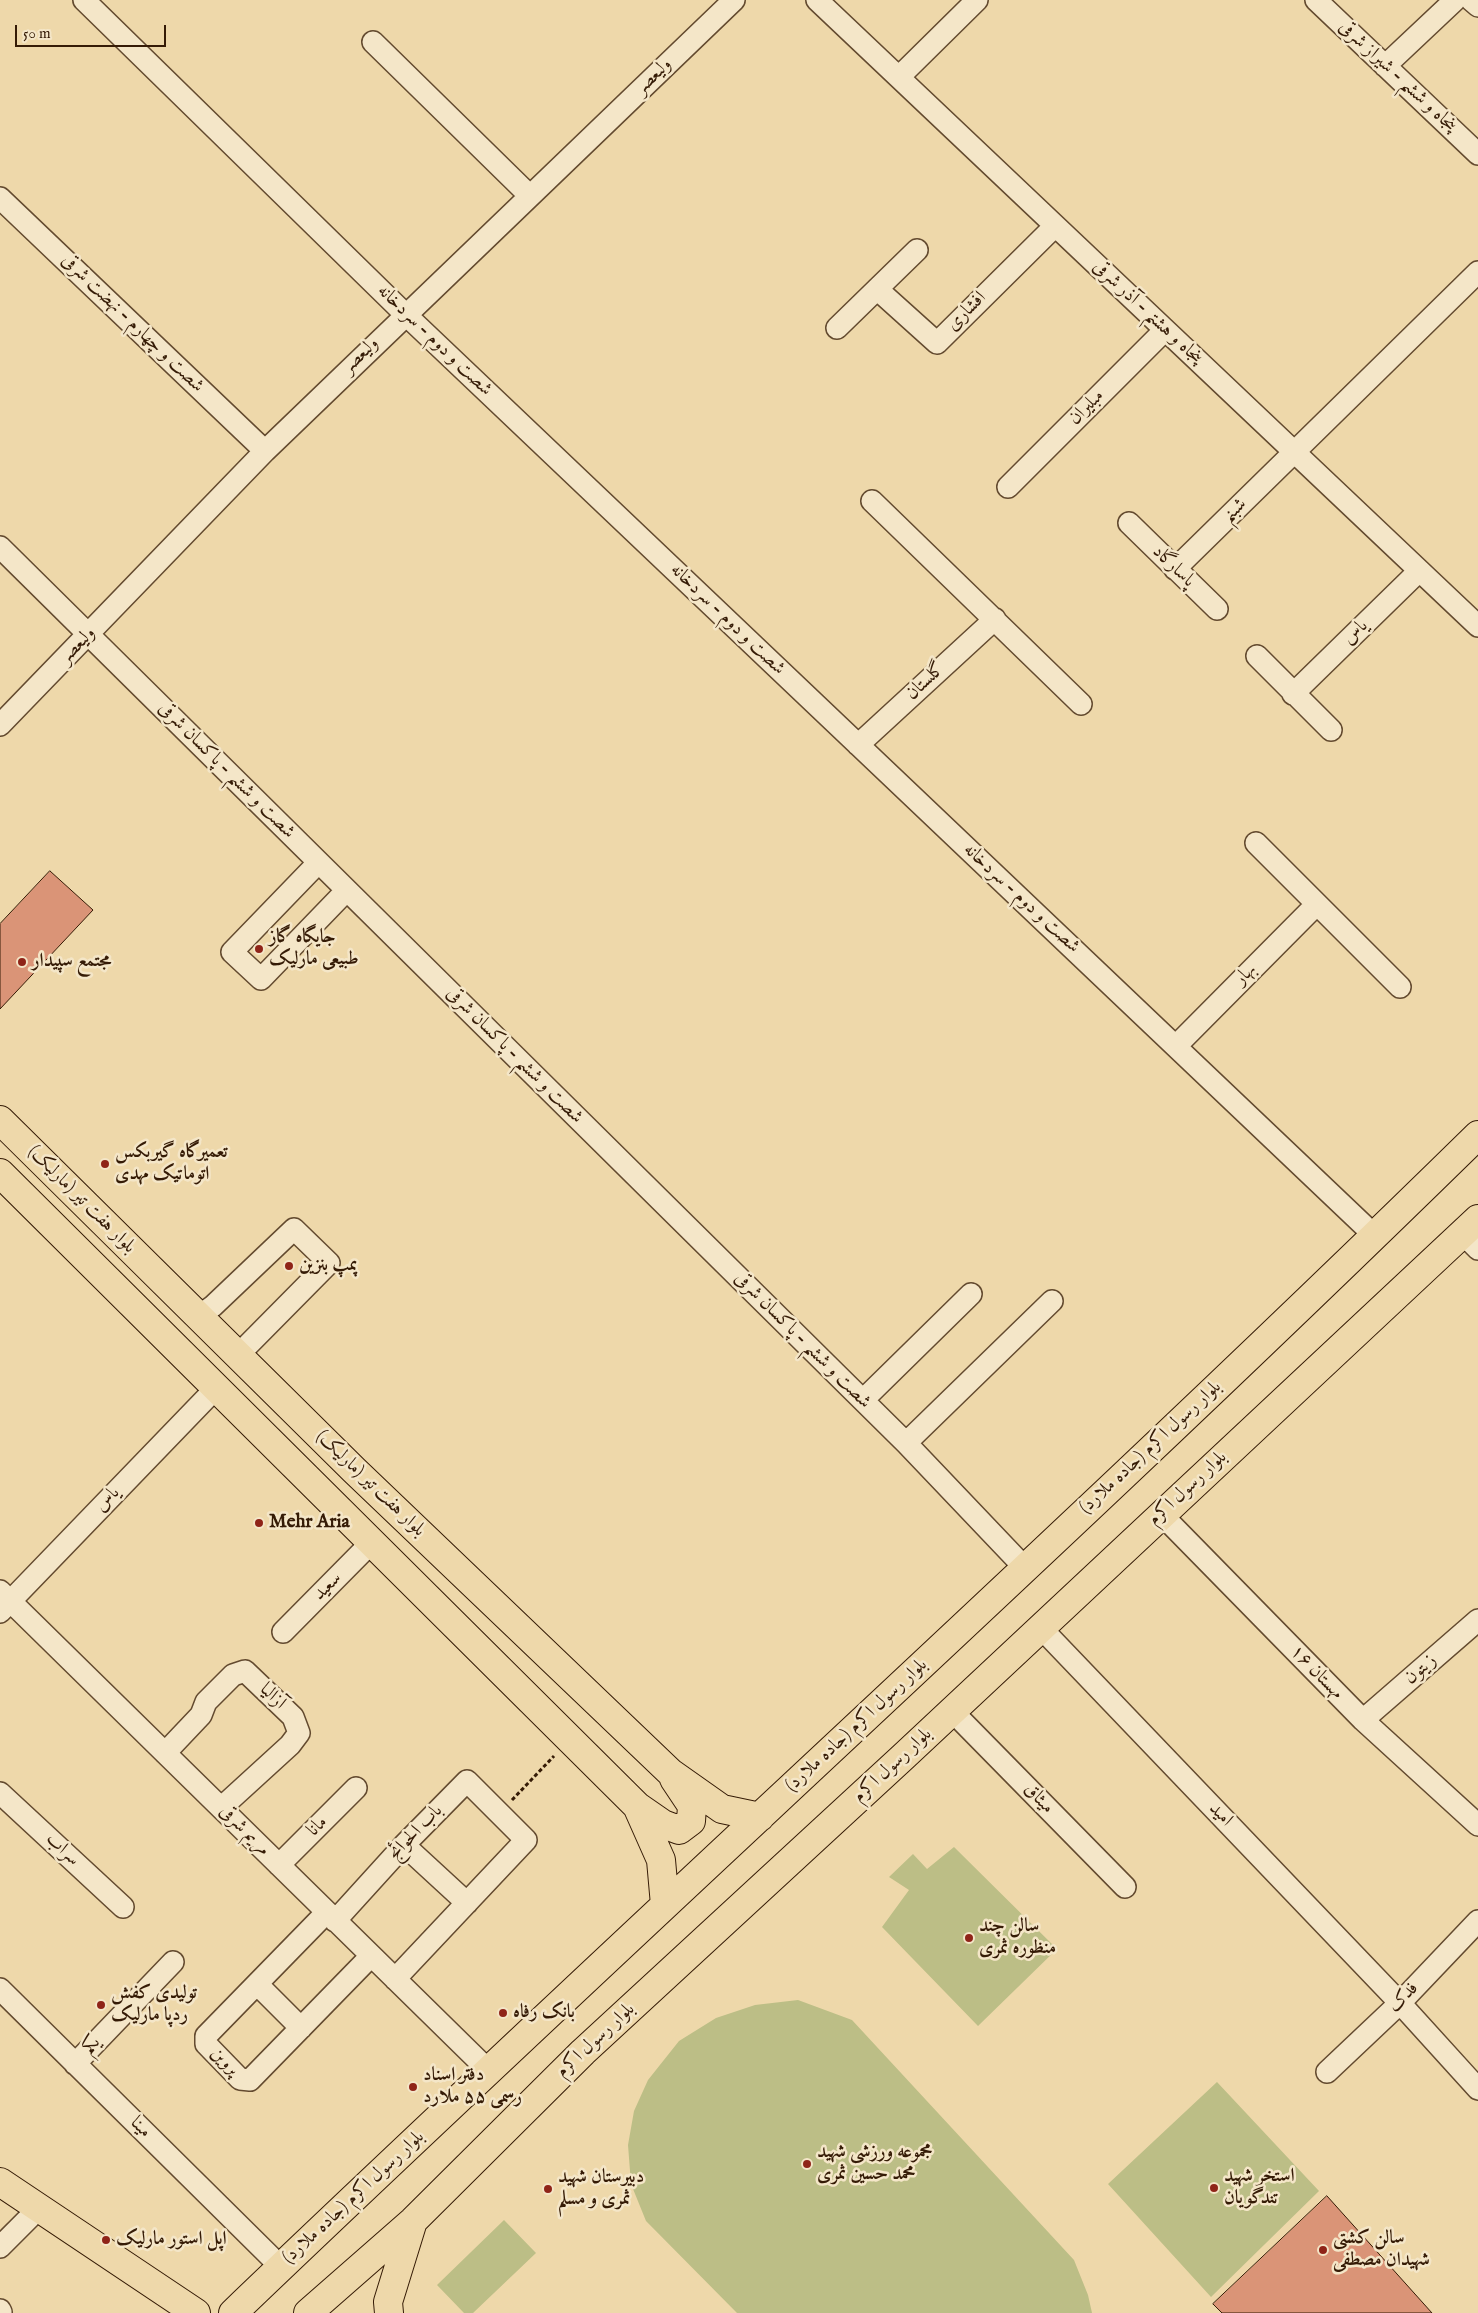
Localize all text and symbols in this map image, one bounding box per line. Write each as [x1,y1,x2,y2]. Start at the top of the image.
scale bar [18,15,169,47]
street label: پنجاه و ششم - شیراز شرقی [1333,16,1461,138]
text: 50 m [23,24,51,43]
street label: ولیعصر [631,54,677,100]
street label: شصت و چهارم - نهضت شرقی [56,250,208,398]
street label: پنجاه و هشتم - آذر شرقی [1087,256,1207,370]
street label: شصت و دوم - سردخانه [372,280,496,402]
street label: افشاری [942,287,992,337]
street label: ولیعصر [338,333,384,379]
street label: مبلیران [1064,385,1110,431]
street label: شبنم [1218,494,1252,528]
street label: پاسارگاد [1147,541,1199,593]
street label: شصت و دوم - سردخانه [665,559,789,681]
street label: یاس [1338,615,1374,651]
street label: ولیعصر [55,623,101,669]
street label: گلستان [902,658,950,706]
street label: شصت و ششم - پاکسان شرقی [153,698,299,844]
street label: شصت و دوم - سردخانه [958,839,1084,959]
place label: جایگاه گاز طبیعی مارلیک [269,927,359,971]
marker: جایگاه گاز طبیعی مارلیک [253,943,265,955]
place label: مجتمع سپیدار [32,951,111,973]
marker: مجتمع سپیدار [16,956,28,968]
street label: بهار [1230,959,1262,991]
street label: شصت و ششم - پاکسان شرقی [441,983,587,1129]
street label: بلوار هفت تیر (مارلیک) [22,1141,140,1259]
place label: تعمیرگاه گیربکس اتوماتیک مهدی [115,1142,228,1186]
marker: تعمیرگاه گیربکس اتوماتیک مهدی [99,1158,111,1170]
place label: پمپ بنزین [299,1255,357,1277]
marker: پمپ بنزین [283,1260,295,1272]
street label: شصت و ششم - پاکسان شرقی [729,1268,875,1414]
street label: بلوار رسول اکرم (جاده ملارد) [1075,1376,1227,1520]
street label: بلوار هفت تیر (مارلیک) [310,1426,430,1542]
street label: بلوار رسول اکرم [1144,1447,1232,1531]
street label: یاس [90,1482,126,1518]
place label: Mehr Aria [269,1512,350,1534]
marker: Mehr Aria [253,1517,265,1529]
street label: سعید [309,1568,347,1606]
street label: مهستان ۱۶ [1285,1641,1347,1705]
street label: زیتون [1400,1650,1442,1690]
street label: بلوار رسول اکرم (جاده ملارد) [781,1654,933,1798]
street label: آزالیا [254,1679,290,1715]
street label: بلوار رسول اکرم [849,1724,937,1808]
street label: میثاق [1018,1779,1058,1819]
street label: امید [1203,1798,1237,1832]
street label: باب الحوائج [384,1800,448,1866]
street label: مریم شرقی [214,1801,274,1861]
street label: مانا [303,1812,333,1842]
street label: سراب [40,1828,84,1872]
place label: سالن چند منظوره ثمری [979,1916,1056,1960]
marker: سالن چند منظوره ثمری [963,1932,975,1944]
street label: فدک [1384,1978,1424,2018]
place label: تولیدی کفش ردپا مارلیک [111,1983,197,2027]
marker: تولیدی کفش ردپا مارلیک [95,1999,107,2011]
street label: بلوار رسول اکرم [552,1999,640,2083]
place label: بانک رفاه [513,2002,575,2024]
marker: بانک رفاه [497,2007,509,2019]
street label: یکم [78,2032,106,2060]
street label: پروین [205,2043,243,2081]
place label: دفتر اسناد رسمی ۵۵ ملارد [423,2065,522,2109]
marker: دفتر اسناد رسمی ۵۵ ملارد [407,2081,419,2093]
street label: مینا [125,2113,155,2143]
street label: بلوار رسول اکرم (جاده ملارد) [278,2126,430,2270]
place label: مجموعه ورزشی شهید محمد حسین ثمری [817,2142,932,2186]
marker: مجموعه ورزشی شهید محمد حسین ثمری [801,2158,813,2170]
place label: استخر شهید تندگویان [1224,2166,1295,2210]
place label: دبیرستان شهید ثمری و مسلم [558,2167,644,2211]
marker: استخر شهید تندگویان [1208,2182,1220,2194]
marker: دبیرستان شهید ثمری و مسلم [542,2183,554,2195]
place label: سالن کشتی شهیدان مصطفی [1333,2228,1430,2272]
place label: اپل استور مارلیک [116,2229,227,2251]
marker: اپل استور مارلیک [100,2234,112,2246]
marker: سالن کشتی شهیدان مصطفی [1317,2244,1329,2256]

